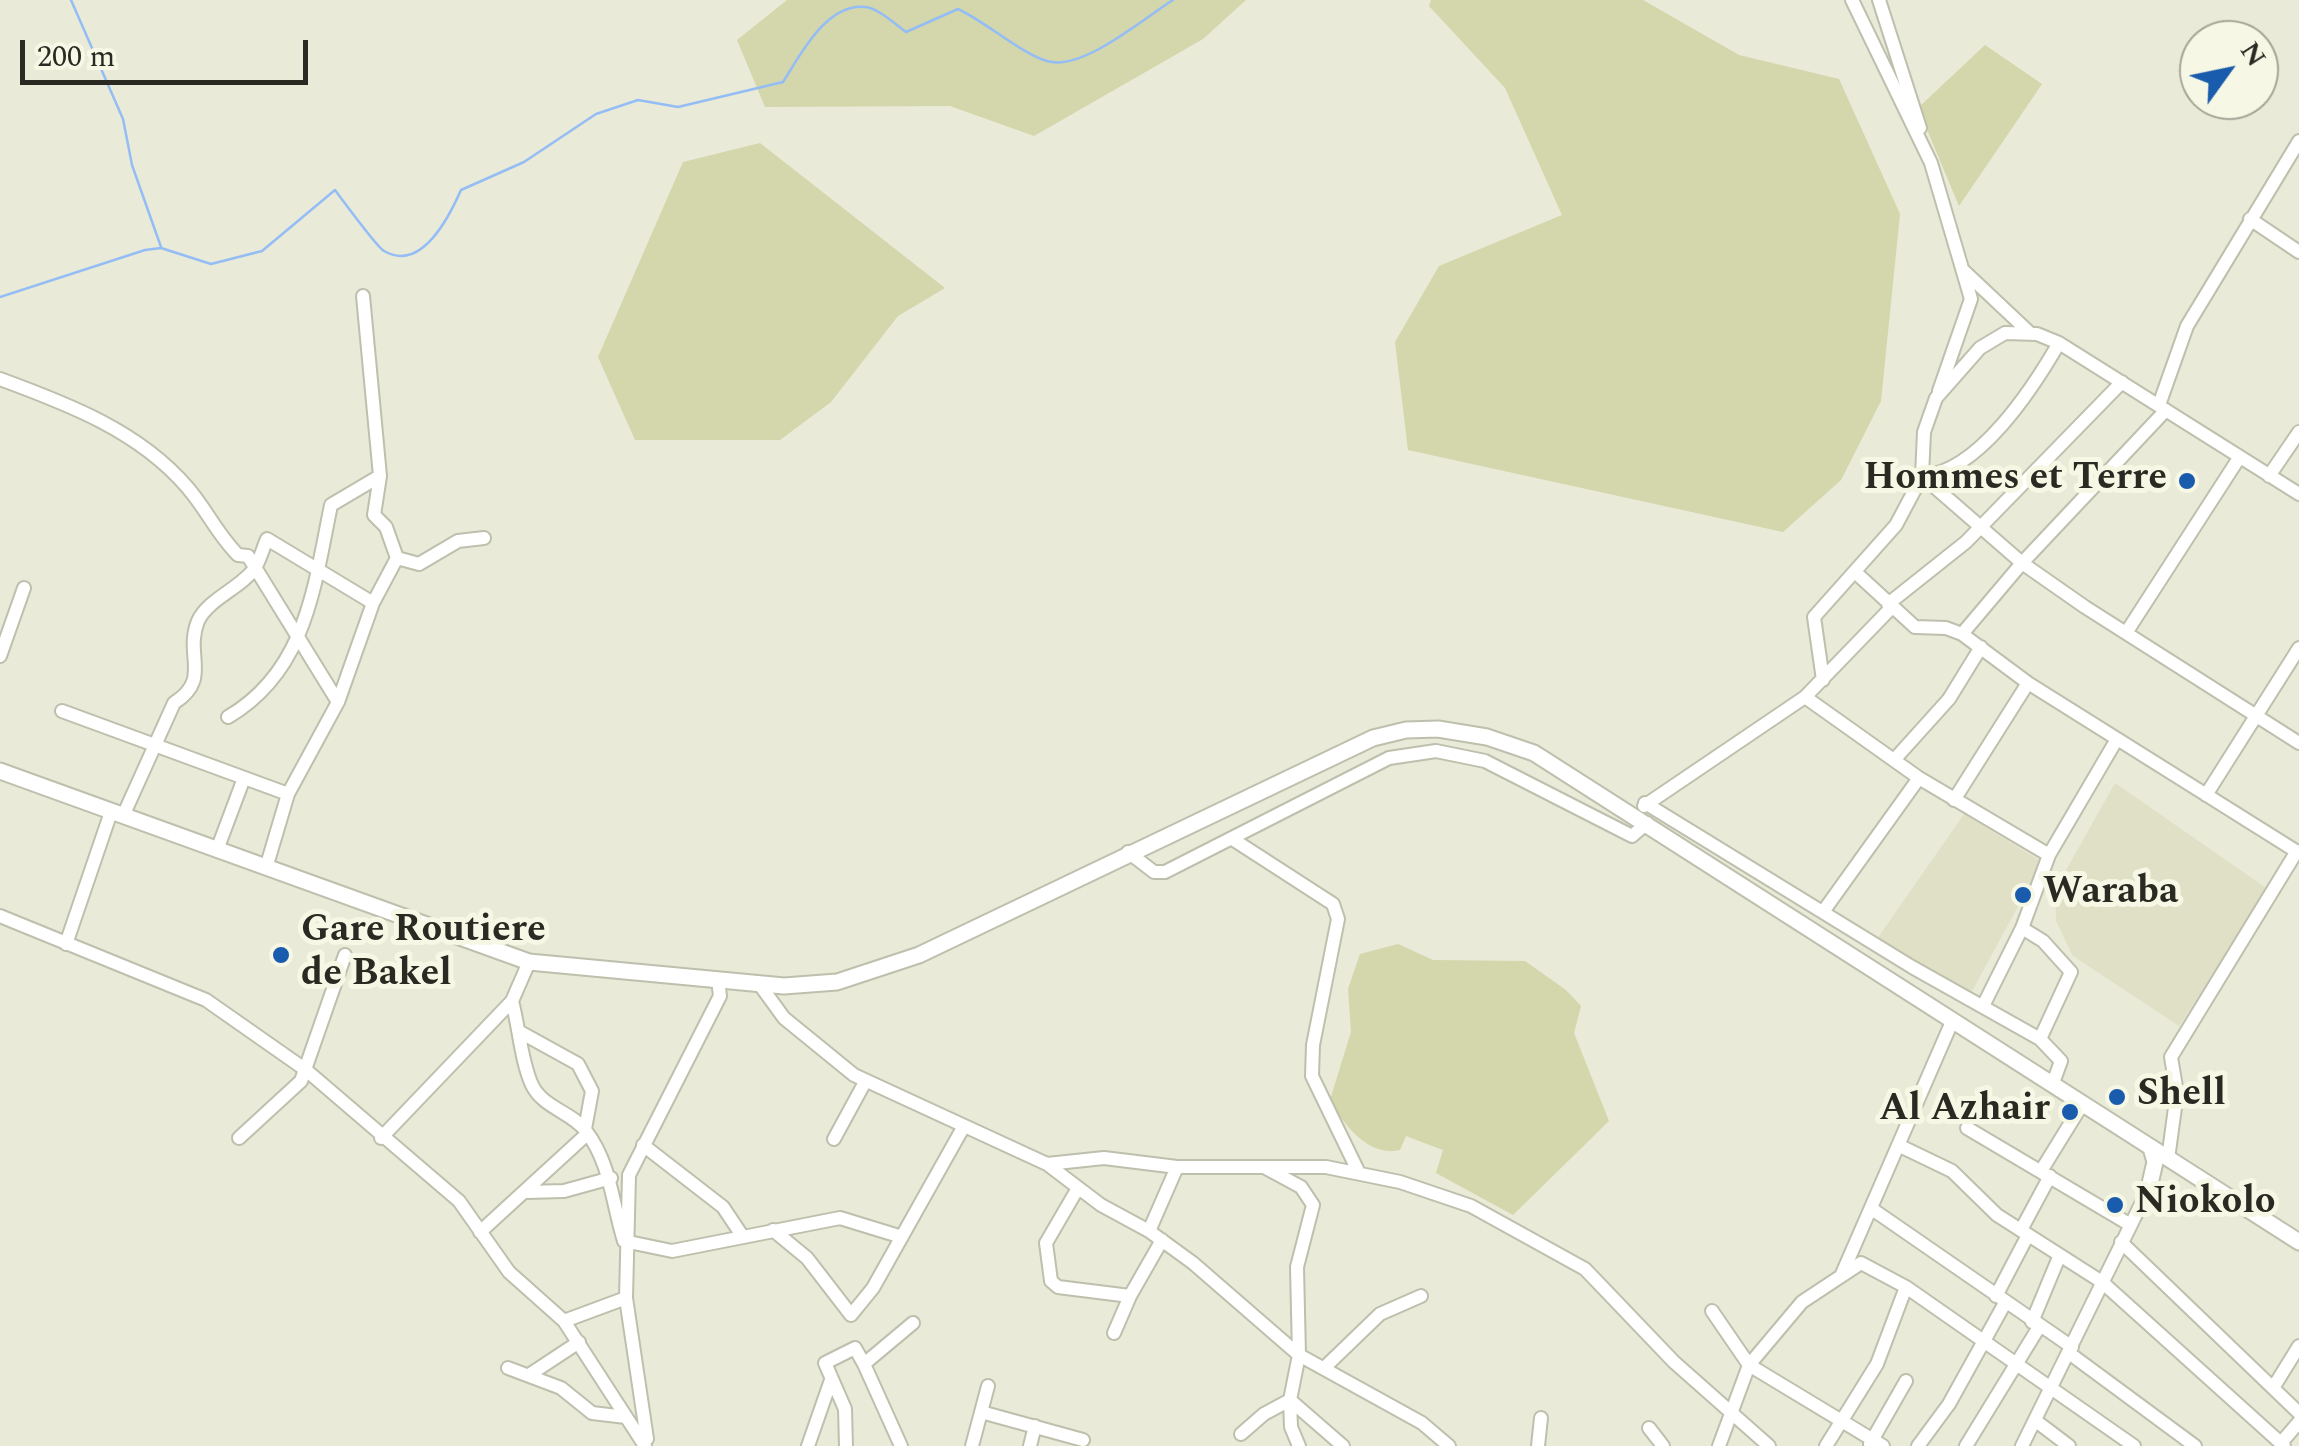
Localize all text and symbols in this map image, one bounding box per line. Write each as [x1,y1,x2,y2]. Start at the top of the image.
scale bar [25,20,312,82]
north arrow [2179,20,2279,120]
text: N [2229,33,2277,76]
text: 200 m [37,34,115,80]
place label: Hommes et Terre [1863,458,2167,504]
marker: Hommes et Terre [2176,470,2198,492]
place label: Waraba [2043,872,2179,918]
marker: Waraba [2012,884,2034,906]
place label: Gare Routiere de Bakel [301,910,546,999]
marker: Gare Routiere de Bakel [270,944,292,966]
place label: Shell [2137,1074,2226,1120]
marker: Shell [2106,1086,2128,1108]
place label: Al Azhair [1879,1089,2050,1135]
marker: Al Azhair [2059,1101,2081,1123]
place label: Niokolo [2135,1182,2276,1228]
marker: Niokolo [2104,1194,2126,1216]

